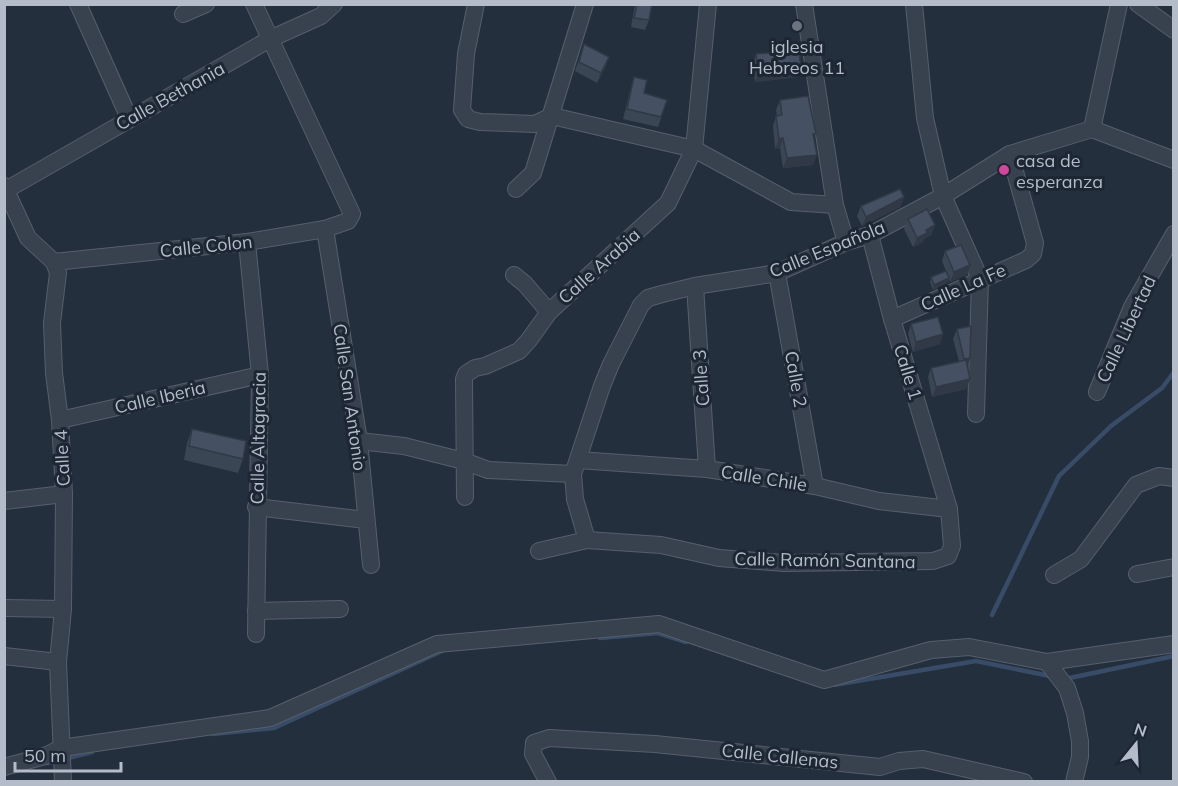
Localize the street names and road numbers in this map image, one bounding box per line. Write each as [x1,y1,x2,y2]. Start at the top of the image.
street label: Calle Bethania [111,57,229,135]
street label: Calle Española [766,215,888,283]
street label: Calle Arabia [553,223,645,309]
street label: Calle Colon [159,230,253,262]
street label: Calle La Fe [917,258,1009,316]
street label: Calle Libertad [1091,272,1161,386]
street label: Calle San Antonio [328,322,372,472]
street label: Calle 1 [889,342,927,402]
street label: Calle 3 [688,349,714,407]
street label: Calle 2 [780,349,812,409]
street label: Calle Altagracia [245,372,271,504]
street label: Calle Iberia [112,375,208,419]
street label: Calle 4 [49,429,75,487]
street label: Calle Chile [719,460,809,496]
street label: Calle Ramón Santana [734,547,916,573]
street label: Calle Callenas [720,738,840,774]

